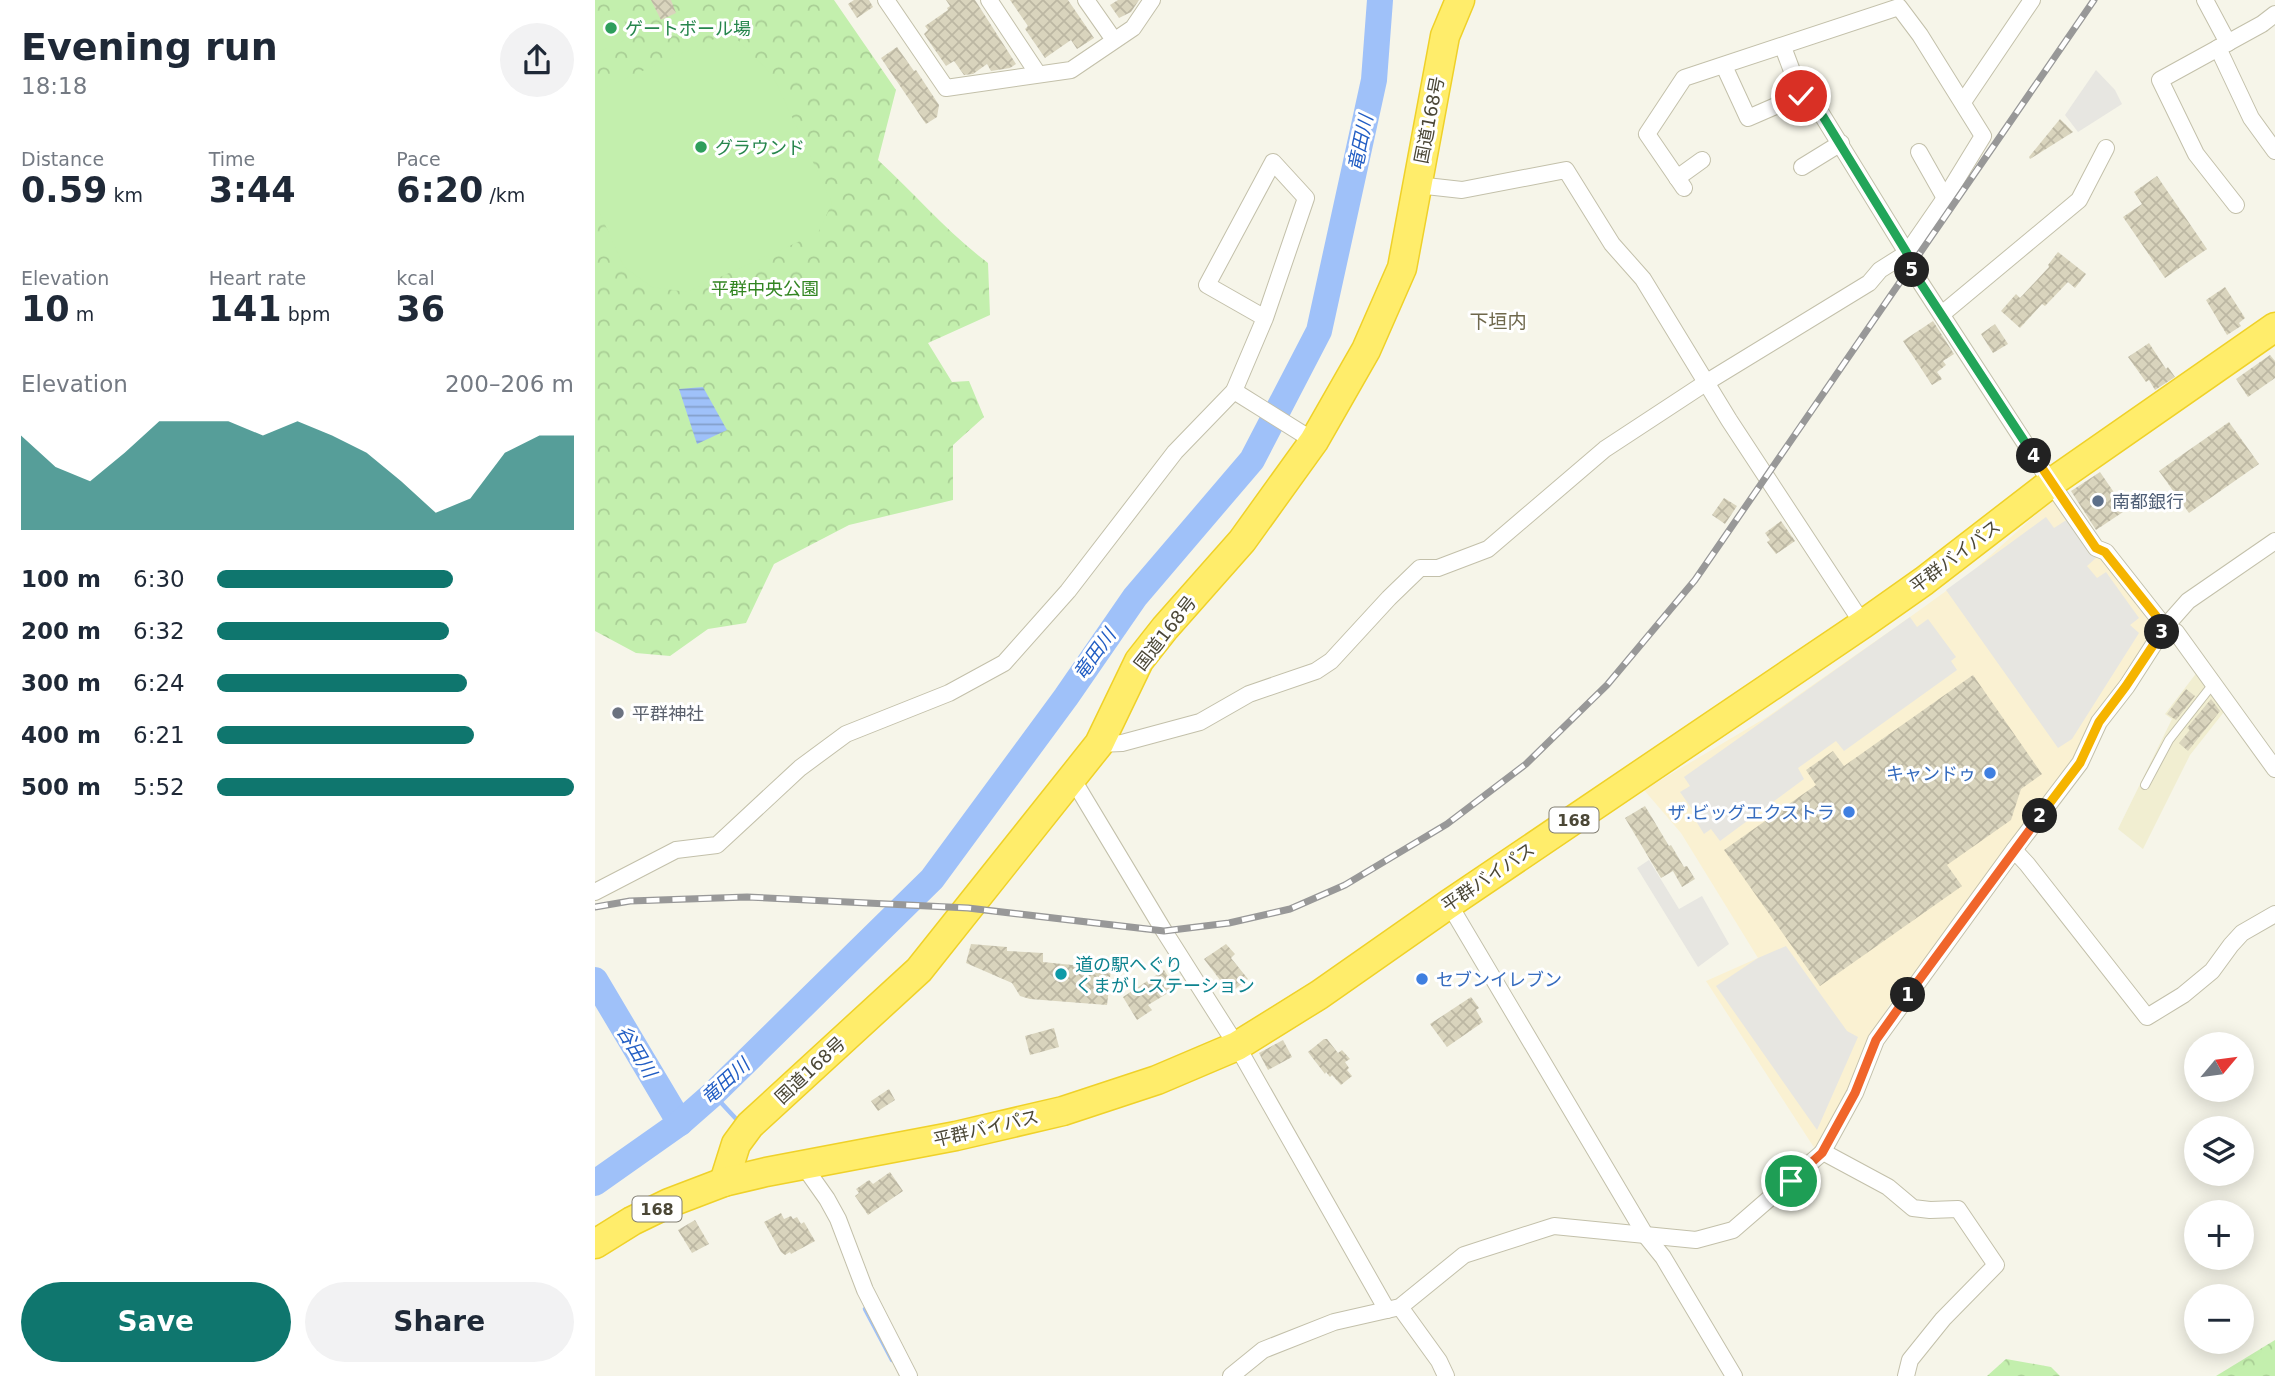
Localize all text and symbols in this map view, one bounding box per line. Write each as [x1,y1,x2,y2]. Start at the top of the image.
place label: ゲートボール場 [625,18,751,39]
marker: ゲートボール場 [603,20,619,36]
button: share [500,23,574,97]
text: Evening run [21,25,278,69]
pin [1771,66,1831,126]
text: 18:18 [21,73,87,99]
street label: 国道168号 [1410,75,1448,165]
icon: check [1782,77,1820,115]
water label: 竜田川 [1343,111,1377,173]
place label: グラウンド [715,137,805,158]
marker: グラウンド [693,139,709,155]
text: Distance [21,148,104,170]
text: Time [209,148,255,170]
text: Pace [396,148,441,170]
text: 0.59 [21,170,107,210]
text: 3:44 [209,170,296,210]
text: 6:20 [396,170,483,210]
text: km [107,184,143,206]
text: /km [483,184,525,206]
pin: 5 [1895,252,1929,288]
text: 5 [1905,258,1918,280]
text: Elevation [21,267,109,289]
text: Heart rate [209,267,306,289]
text: kcal [396,267,435,289]
park label: 平群中央公園 [711,278,819,299]
text: 10 [21,289,70,329]
text: 141 [209,289,282,329]
text: 36 [396,289,445,329]
text: m [70,303,94,325]
text: bpm [282,303,330,325]
district label: 下垣内 [1469,310,1527,332]
text: Elevation [21,371,128,397]
text: 200–206 m [445,371,574,397]
pin: 4 [2017,438,2051,474]
text: 4 [2027,444,2040,466]
place label: 南都銀行 [2112,491,2184,512]
marker: 南都銀行 [2090,493,2106,509]
street label: 平群バイパス [1906,515,2004,597]
text: 100 m [21,566,101,592]
text: 6:30 [133,566,185,592]
street label: 国道168号 [1130,592,1200,674]
pin: 3 [2145,614,2179,650]
text: 200 m [21,618,101,644]
text: 6:32 [133,618,185,644]
text: 3 [2155,620,2168,642]
water label: 竜田川 [1068,623,1121,684]
text: 300 m [21,670,101,696]
text: 6:24 [133,670,185,696]
place label: 平群神社 [632,703,704,724]
marker: 平群神社 [610,705,626,721]
text: 400 m [21,722,101,748]
text: 6:21 [133,722,185,748]
place label: キャンドゥ [1886,763,1976,784]
marker: キャンドゥ [1982,765,1998,781]
text: 500 m [21,774,101,800]
text: 5:52 [133,774,185,800]
pin: 2 [2023,798,2057,834]
place label: ザ.ビッグエクストラ [1668,802,1835,823]
marker: ザ.ビッグエクストラ [1841,804,1857,820]
text: 2 [2033,804,2046,826]
road number: 168 [1549,807,1599,832]
street label: 平群バイパス [1438,838,1538,916]
place label: 道の駅へぐり くまがしステーション [1075,954,1255,996]
marker: 道の駅へぐり くまがしステーション [1053,966,1069,982]
place label: セブンイレブン [1436,969,1562,990]
marker: セブンイレブン [1414,971,1430,987]
pin: 1 [1891,978,1925,1012]
text: 1 [1901,983,1914,1005]
water label: 谷田川 [613,1021,662,1083]
street label: 国道168号 [771,1032,849,1108]
north arrow [2184,1032,2254,1102]
map controls [2184,1032,2254,1354]
water label: 竜田川 [696,1052,755,1108]
street label: 平群バイパス [931,1106,1041,1150]
button: layers [2184,1116,2254,1186]
pin [1761,1151,1821,1211]
icon: arrive [1772,1162,1810,1200]
road number: 168 [633,1196,681,1222]
button: + [2184,1200,2254,1270]
button: Save [21,1282,291,1362]
button: Share [305,1282,574,1362]
button: − [2184,1284,2254,1354]

